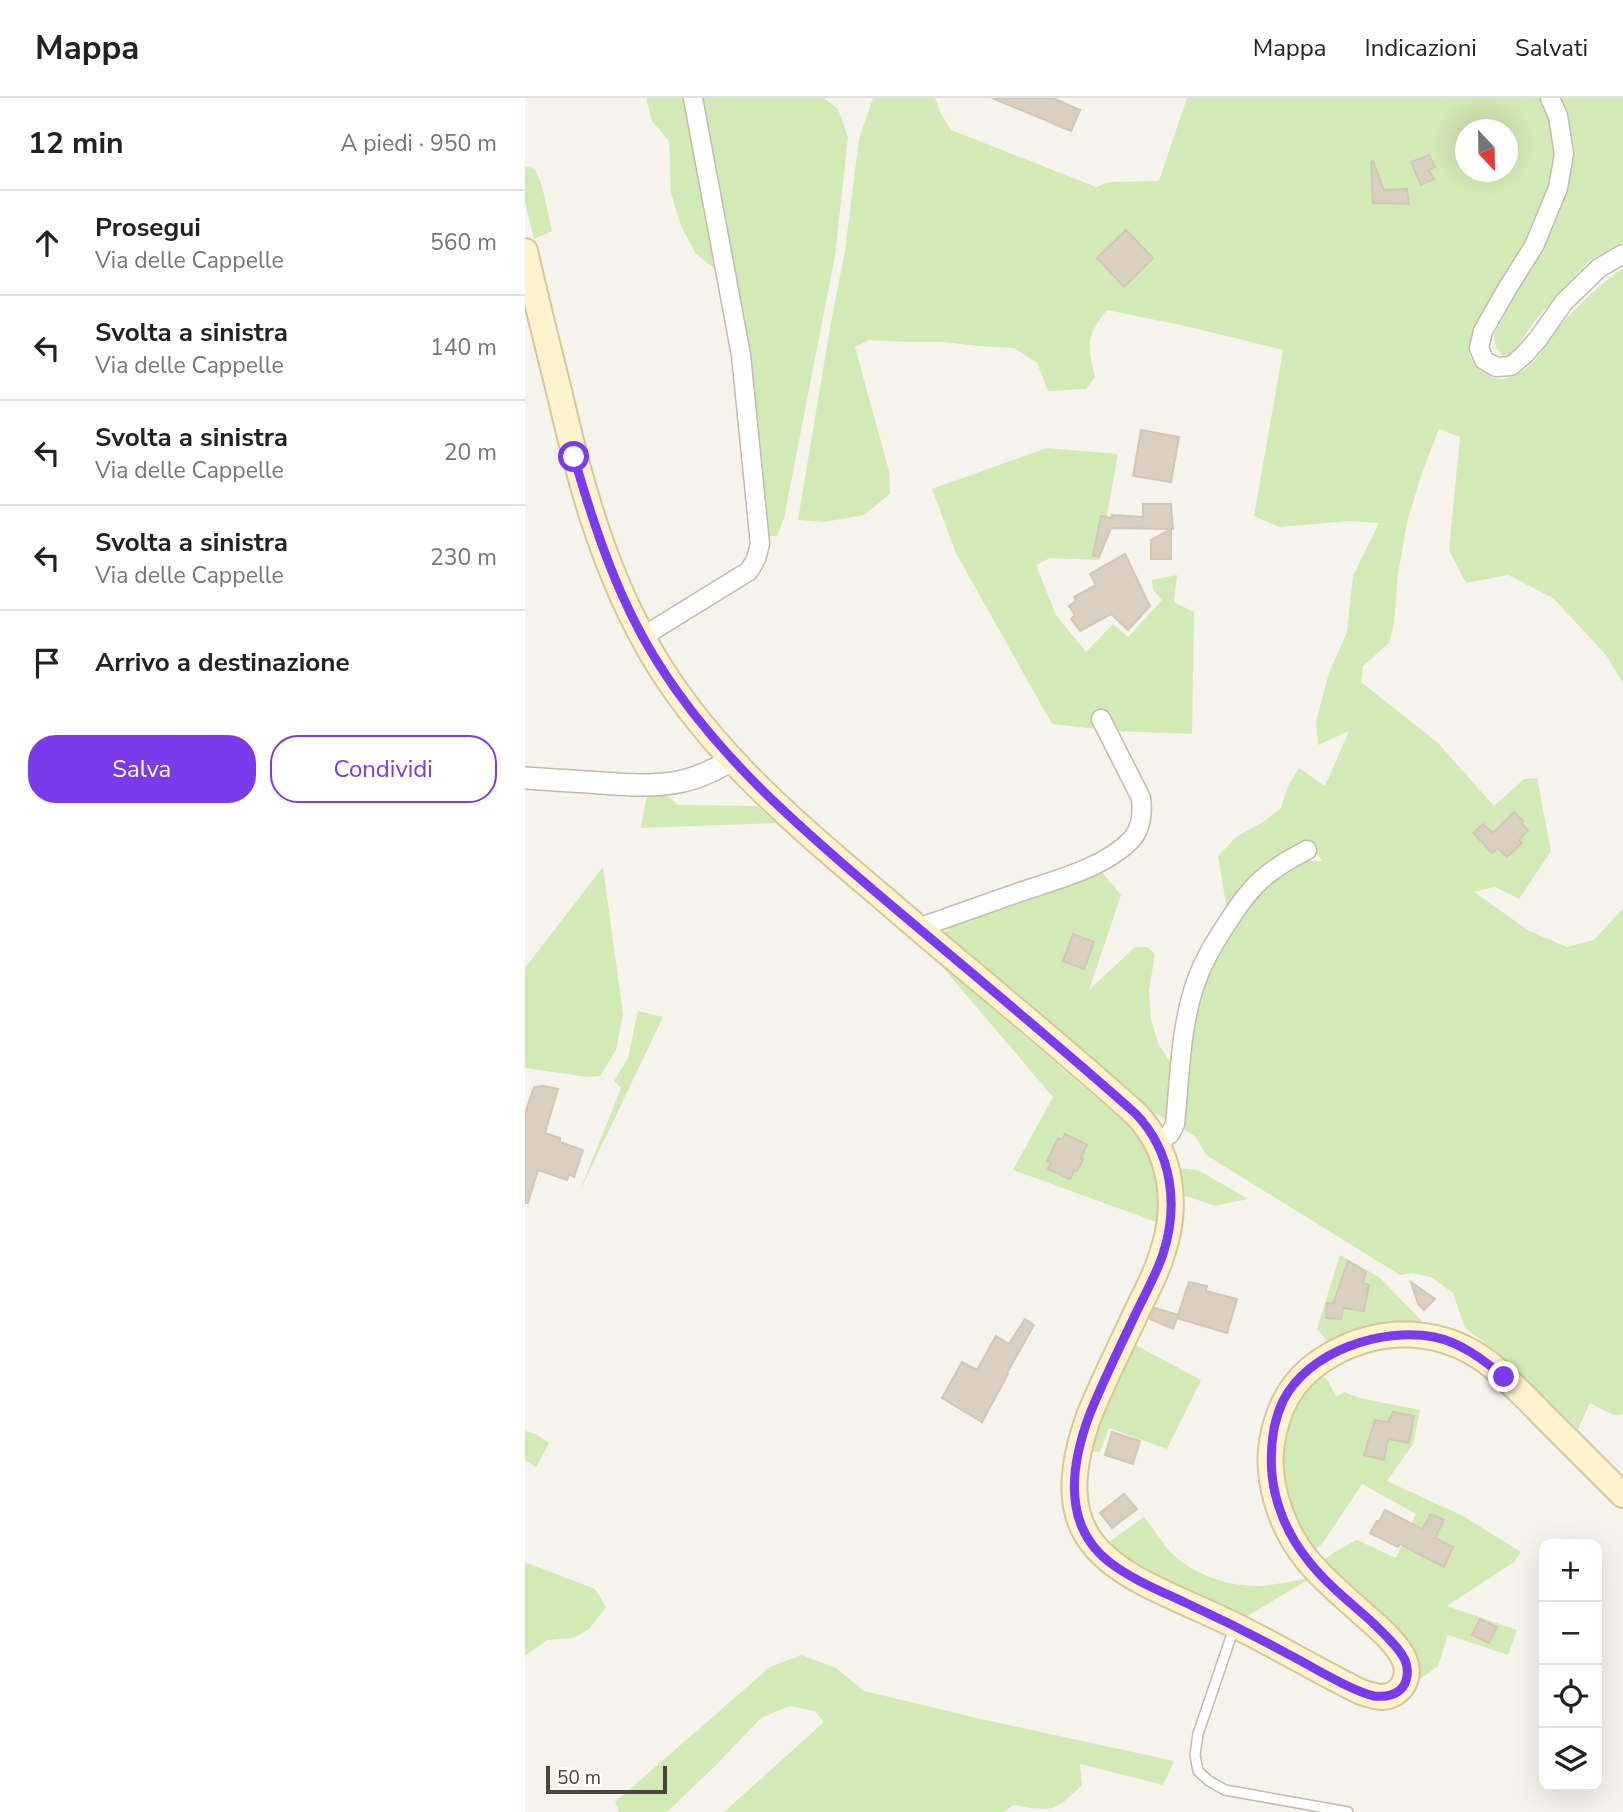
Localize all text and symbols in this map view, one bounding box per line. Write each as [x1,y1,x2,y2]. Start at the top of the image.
text: Mappa [35,26,139,71]
text: Mappa [1253,32,1327,64]
text: Indicazioni [1365,32,1477,64]
text: Salvati [1515,32,1588,64]
north arrow [1455,119,1518,182]
text: 12 min [28,123,124,164]
text: A piedi · 950 m [341,128,497,159]
text: Prosegui [95,210,201,245]
icon: ahead [28,224,66,262]
text: 560 m [430,227,497,258]
text: Via delle Cappelle [95,245,284,276]
text: Svolta a sinistra [95,315,288,350]
icon: left [28,329,66,367]
text: 140 m [430,332,497,363]
text: Via delle Cappelle [95,350,284,381]
text: Svolta a sinistra [95,420,288,455]
icon: left [28,434,66,472]
text: 20 m [444,437,497,468]
route start [558,441,589,472]
text: Via delle Cappelle [95,455,284,486]
text: Svolta a sinistra [95,525,288,560]
icon: left [28,539,66,577]
text: 230 m [430,542,497,573]
text: Via delle Cappelle [95,560,284,591]
icon: arrive [28,644,66,682]
text: Arrivo a destinazione [95,645,350,680]
button: Salva [28,735,256,803]
button: Condividi [270,735,497,803]
route end [1488,1361,1519,1392]
map controls [1539,1539,1602,1791]
button: + [1539,1539,1602,1602]
button: − [1539,1602,1602,1665]
button: locate [1539,1665,1602,1728]
button: layers [1539,1728,1602,1791]
scale bar [546,1763,667,1795]
text: 50 m [557,1765,601,1791]

